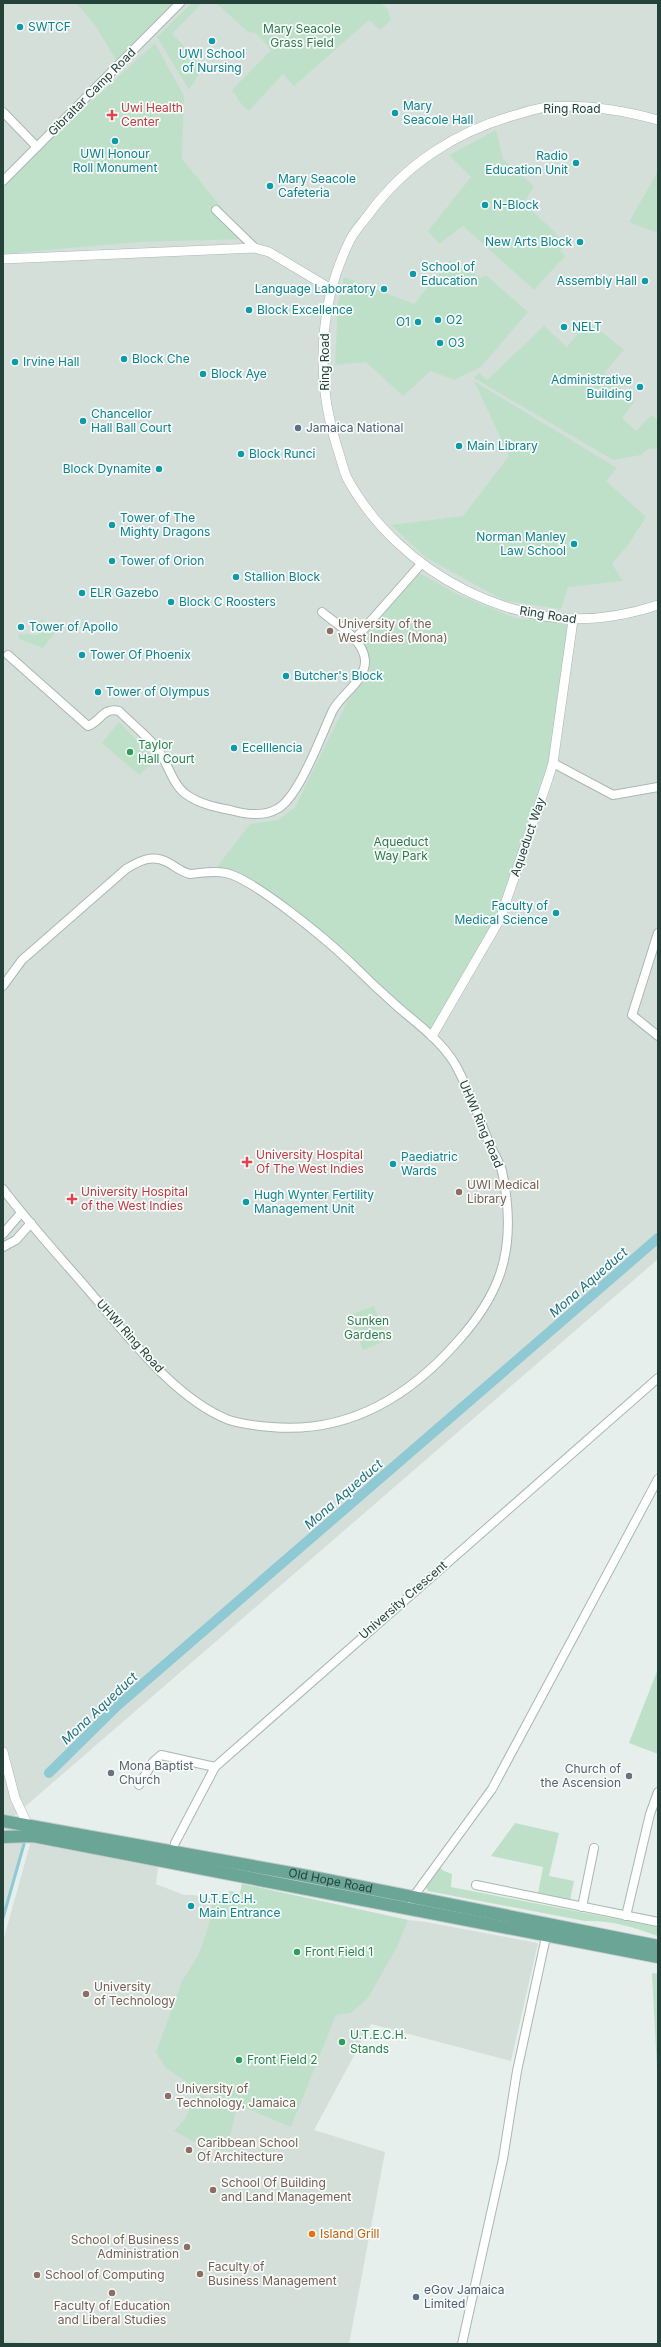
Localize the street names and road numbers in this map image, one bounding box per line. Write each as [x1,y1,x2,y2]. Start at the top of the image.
street label: Gibraltar Camp Road [45,45,139,139]
street label: Ring Road [543,101,601,116]
street label: Ring Road [317,333,332,391]
street label: Ring Road [519,603,578,626]
street label: Aqueduct Way [507,795,548,878]
street label: UHWI Ring Road [456,1078,507,1170]
street label: UHWI Ring Road [93,1296,167,1375]
street label: University Crescent [356,1557,450,1642]
street label: Old Hope Road [287,1865,374,1896]

